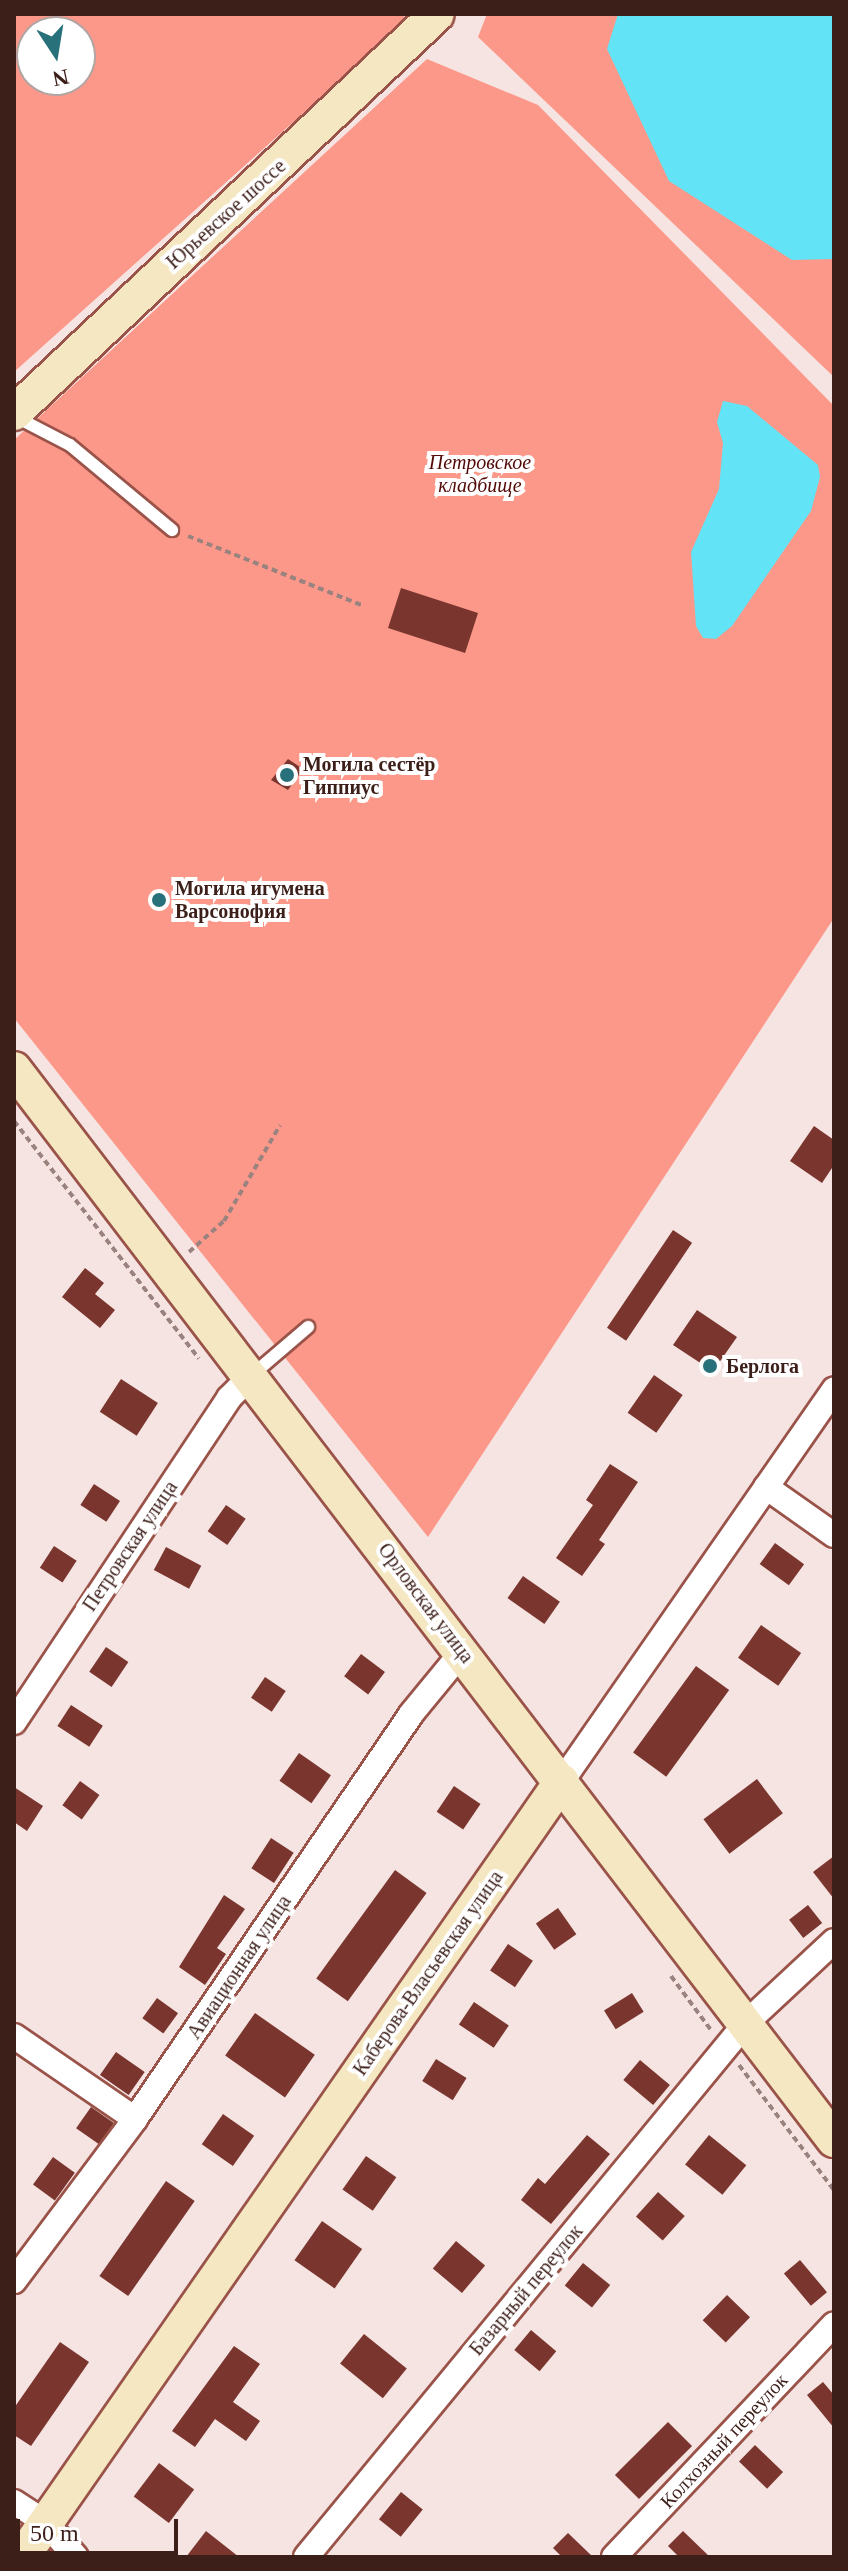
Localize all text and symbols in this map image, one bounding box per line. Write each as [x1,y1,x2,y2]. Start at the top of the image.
north arrow [16,16,96,96]
text: N [50,64,71,92]
street label: Юрьевское шоссе [161,154,291,274]
park label: Петровское кладбище [429,450,531,497]
place label: Могила сестёр Гиппиус [303,752,435,799]
marker: Могила сестёр Гиппиус [278,766,296,784]
place label: Могила игумена Варсонофия [175,876,325,923]
marker: Могила игумена Варсонофия [150,891,168,909]
place label: Берлога [726,1354,799,1378]
marker: Берлога [701,1357,719,1375]
street label: Петровская улица [77,1476,183,1616]
street label: Орловская улица [373,1538,479,1668]
street label: Каберова-Власьевская улица [348,1866,508,2080]
street label: Авиационная улица [182,1890,296,2044]
street label: Базарный переулок [464,2220,588,2360]
street label: Колхозный переулок [655,2369,793,2513]
scale bar [20,2503,182,2553]
text: 50 m [30,2520,79,2546]

